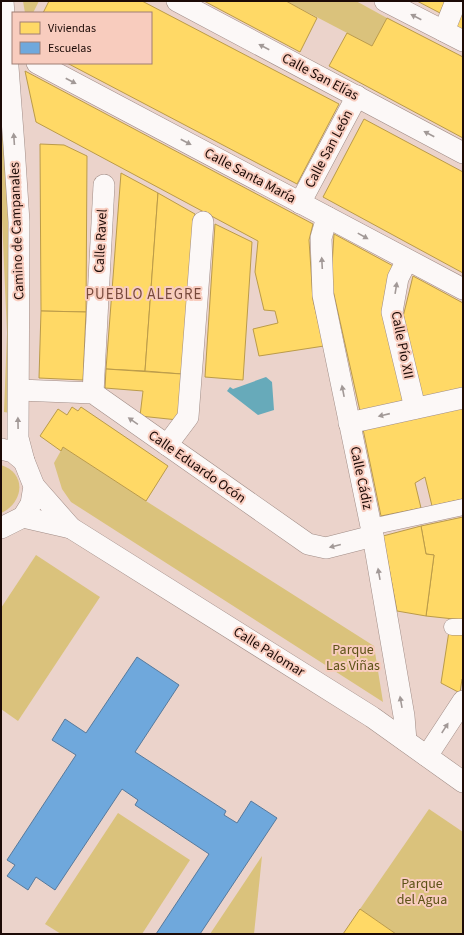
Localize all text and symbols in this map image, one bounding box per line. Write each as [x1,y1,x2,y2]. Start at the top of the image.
legend [12,12,152,64]
one-way arrow [410,13,422,20]
text: Viviendas [48,20,96,37]
text: Escuelas [48,40,91,57]
one-way arrow [259,44,270,50]
street label: Calle San Elías [278,48,362,106]
one-way arrow [66,78,77,85]
street label: Calle San León [300,106,358,192]
one-way arrow [423,131,434,138]
one-way arrow [10,133,17,145]
one-way arrow [180,139,192,145]
street label: Calle Santa María [201,143,299,209]
street label: Camino de Campanales [5,162,29,300]
street label: Calle Ravel [89,208,113,273]
one-way arrow [357,233,369,240]
one-way arrow [319,256,325,269]
one-way arrow [393,282,399,294]
district label: PUEBLO ALEGRE [86,284,202,305]
street label: Calle Pío XII [386,310,418,380]
one-way arrow [340,385,346,398]
one-way arrow [378,412,390,418]
one-way arrow [15,416,21,429]
one-way arrow [127,417,138,425]
street label: Calle Eduardo Ocón [144,426,250,508]
street label: Calle Cádiz [345,445,377,511]
one-way arrow [329,543,341,549]
one-way arrow [376,568,382,580]
street label: Calle Palomar [229,622,309,682]
park label: Parque Las Viñas [326,640,380,676]
one-way arrow [398,696,404,708]
one-way arrow [441,723,449,734]
park label: Parque del Agua [397,874,447,910]

